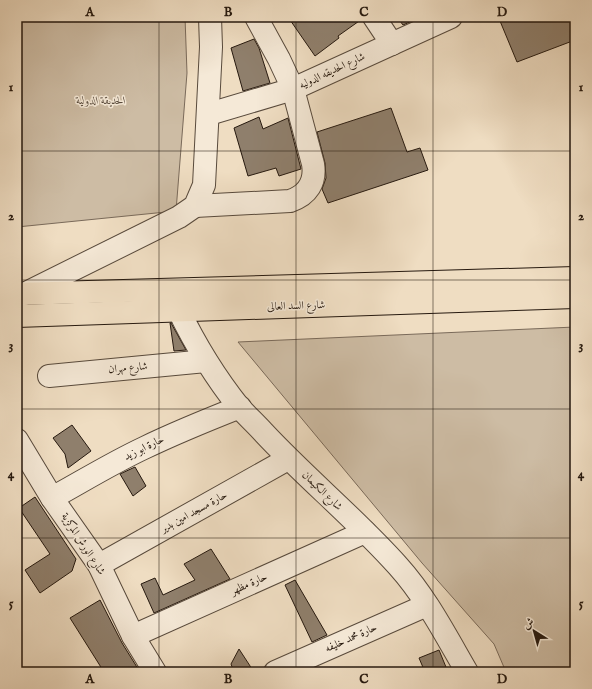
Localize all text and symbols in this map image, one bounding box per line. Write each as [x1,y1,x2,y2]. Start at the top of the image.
text: A [85,4,96,21]
text: B [224,4,233,21]
text: C [359,4,369,21]
text: D [497,4,508,21]
street label: شارع الحديقه الدوليه [297,50,368,94]
text: 1 [9,79,14,96]
text: 1 [579,79,584,96]
park label: الحديقة الدولية [75,94,126,108]
text: 2 [8,208,14,225]
text: 2 [578,208,584,225]
street label: شارع السد العالى [267,298,325,316]
text: 3 [9,337,14,354]
text: 3 [579,337,584,354]
street label: شارع مهران [108,359,149,379]
street label: حارة ابو زيد [122,432,167,464]
text: 4 [8,466,15,483]
text: 4 [578,466,585,483]
street label: شارع الكيمان [297,468,345,515]
street label: حارة مسجد امين بدير [157,488,230,537]
street label: شارع الورش المركزية [56,510,108,579]
street label: حارة مظهر [228,570,270,599]
text: 5 [9,595,14,612]
text: 5 [579,595,584,612]
north arrow [514,611,554,651]
text: ش [520,615,537,633]
street label: حارة محمد خليفه [323,620,379,656]
text: A [85,671,96,688]
text: B [224,671,233,688]
text: C [359,671,369,688]
text: D [497,671,508,688]

